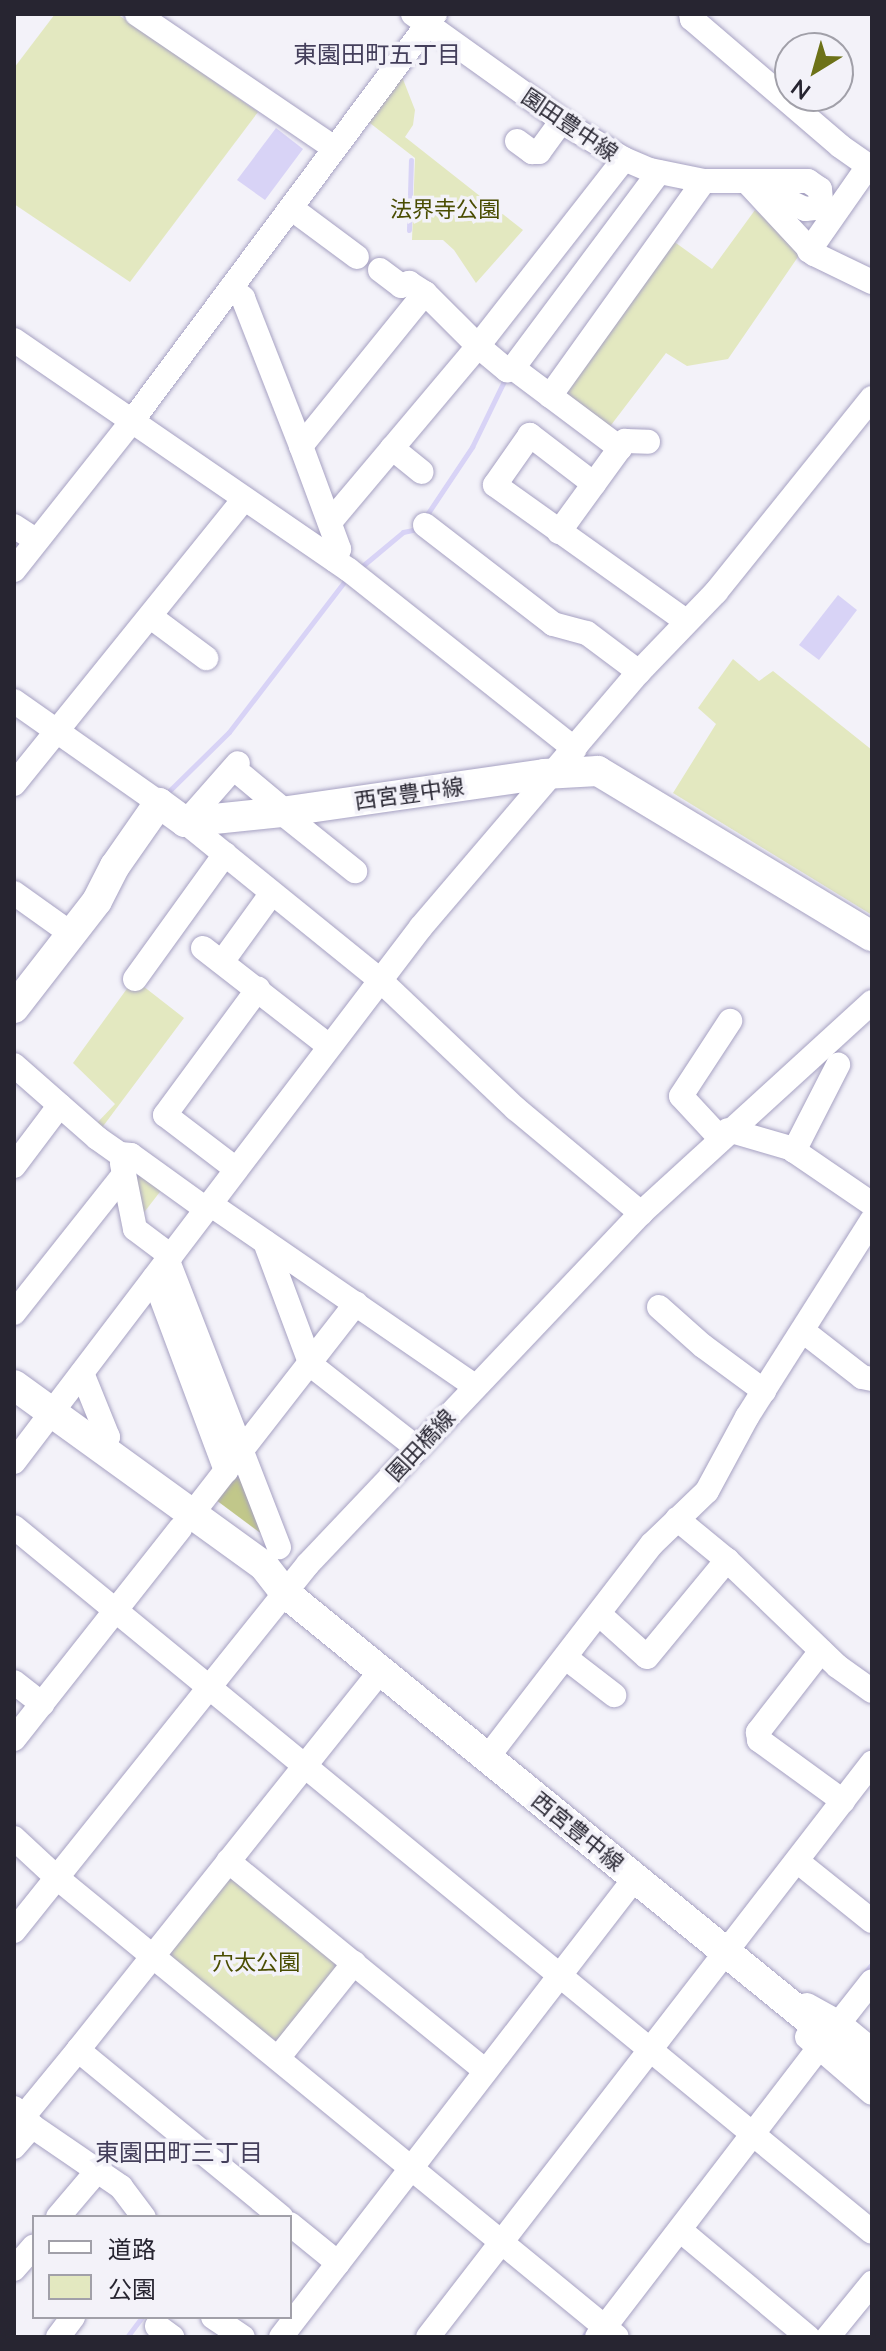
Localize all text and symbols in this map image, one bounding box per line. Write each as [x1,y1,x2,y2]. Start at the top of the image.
north arrow [774,32,854,112]
district label: 東園田町五丁目 [293,40,461,68]
text: N [786,74,815,106]
street label: 園田豊中線 [517,82,623,166]
park label: 法界寺公園 [390,196,500,222]
street label: 西宮豊中線 [353,772,465,814]
street label: 園田橋線 [380,1404,460,1486]
street label: 西宮豊中線 [527,1786,629,1876]
park label: 穴太公園 [212,1949,300,1975]
district label: 東園田町三丁目 [95,2138,263,2166]
legend [32,2215,292,2319]
text: 道路 [108,2234,156,2263]
text: 公園 [108,2274,156,2303]

